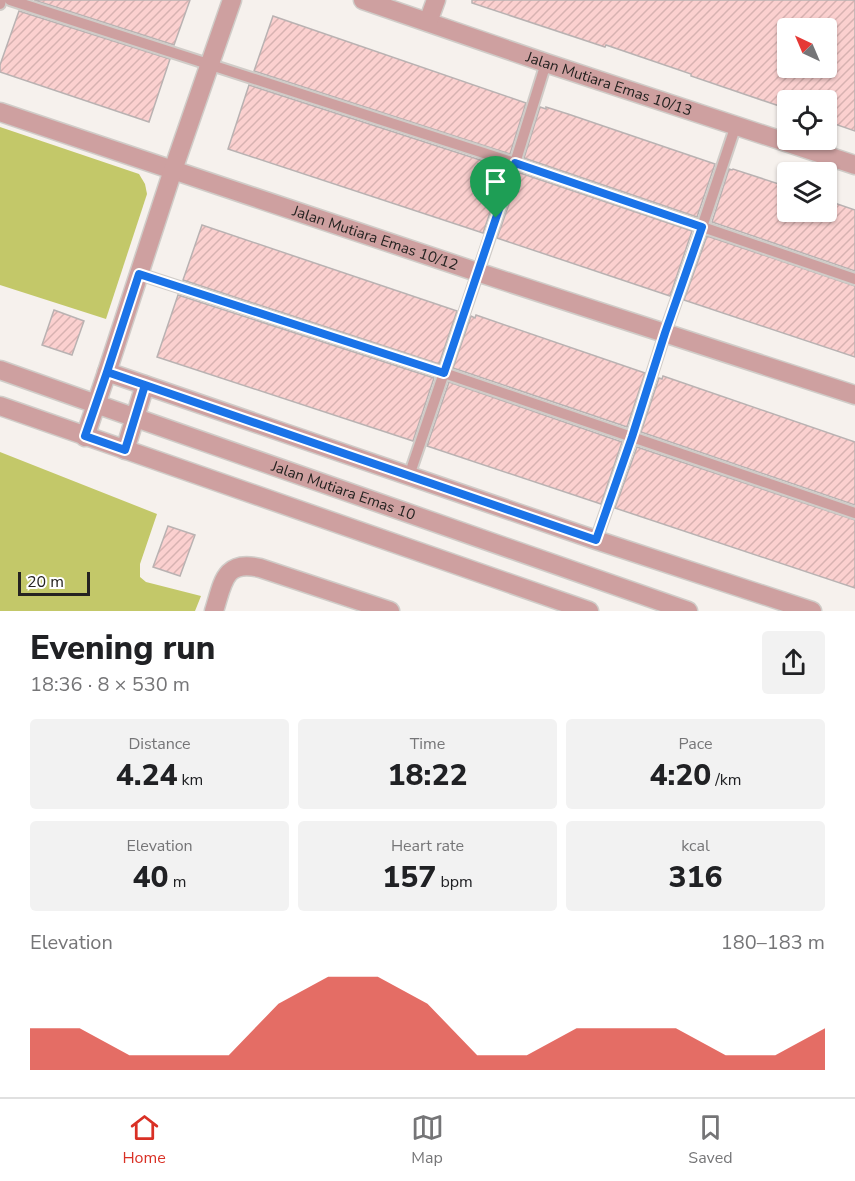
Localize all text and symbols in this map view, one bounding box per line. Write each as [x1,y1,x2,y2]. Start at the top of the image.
north arrow [777,18,837,78]
map controls [777,18,837,222]
street label: Jalan Mutiara Emas 10/13 [523,47,695,121]
button: locate [777,90,837,150]
pin [470,156,521,218]
button: layers [777,162,837,222]
icon: arrive [479,165,512,198]
street label: Jalan Mutiara Emas 10/12 [289,201,461,275]
street label: Jalan Mutiara Emas 10 [268,456,418,525]
scale bar [18,569,90,596]
text: 20 m [27,571,64,593]
text: Evening run [30,626,215,671]
button: share [762,631,825,694]
text: 18:36 · 8 × 530 m [30,671,190,698]
text: Distance [128,733,191,755]
text: Time [410,733,445,755]
text: Pace [679,733,712,755]
text: 4.24 [116,755,178,796]
text: 18:22 [388,755,467,796]
text: 4:20 [649,755,711,796]
text: km [178,769,203,791]
text: /km [711,769,742,791]
text: Elevation [126,835,193,857]
text: Heart rate [391,835,464,857]
text: kcal [681,835,710,857]
text: 40 [133,857,169,898]
text: 157 [382,857,436,898]
text: 316 [669,857,723,898]
text: m [169,871,186,893]
text: bpm [436,871,473,893]
text: Elevation [30,929,113,956]
text: 180–183 m [721,929,825,956]
tab: Home [122,1111,166,1169]
tab: Map [411,1111,444,1169]
tab: Saved [688,1111,733,1169]

